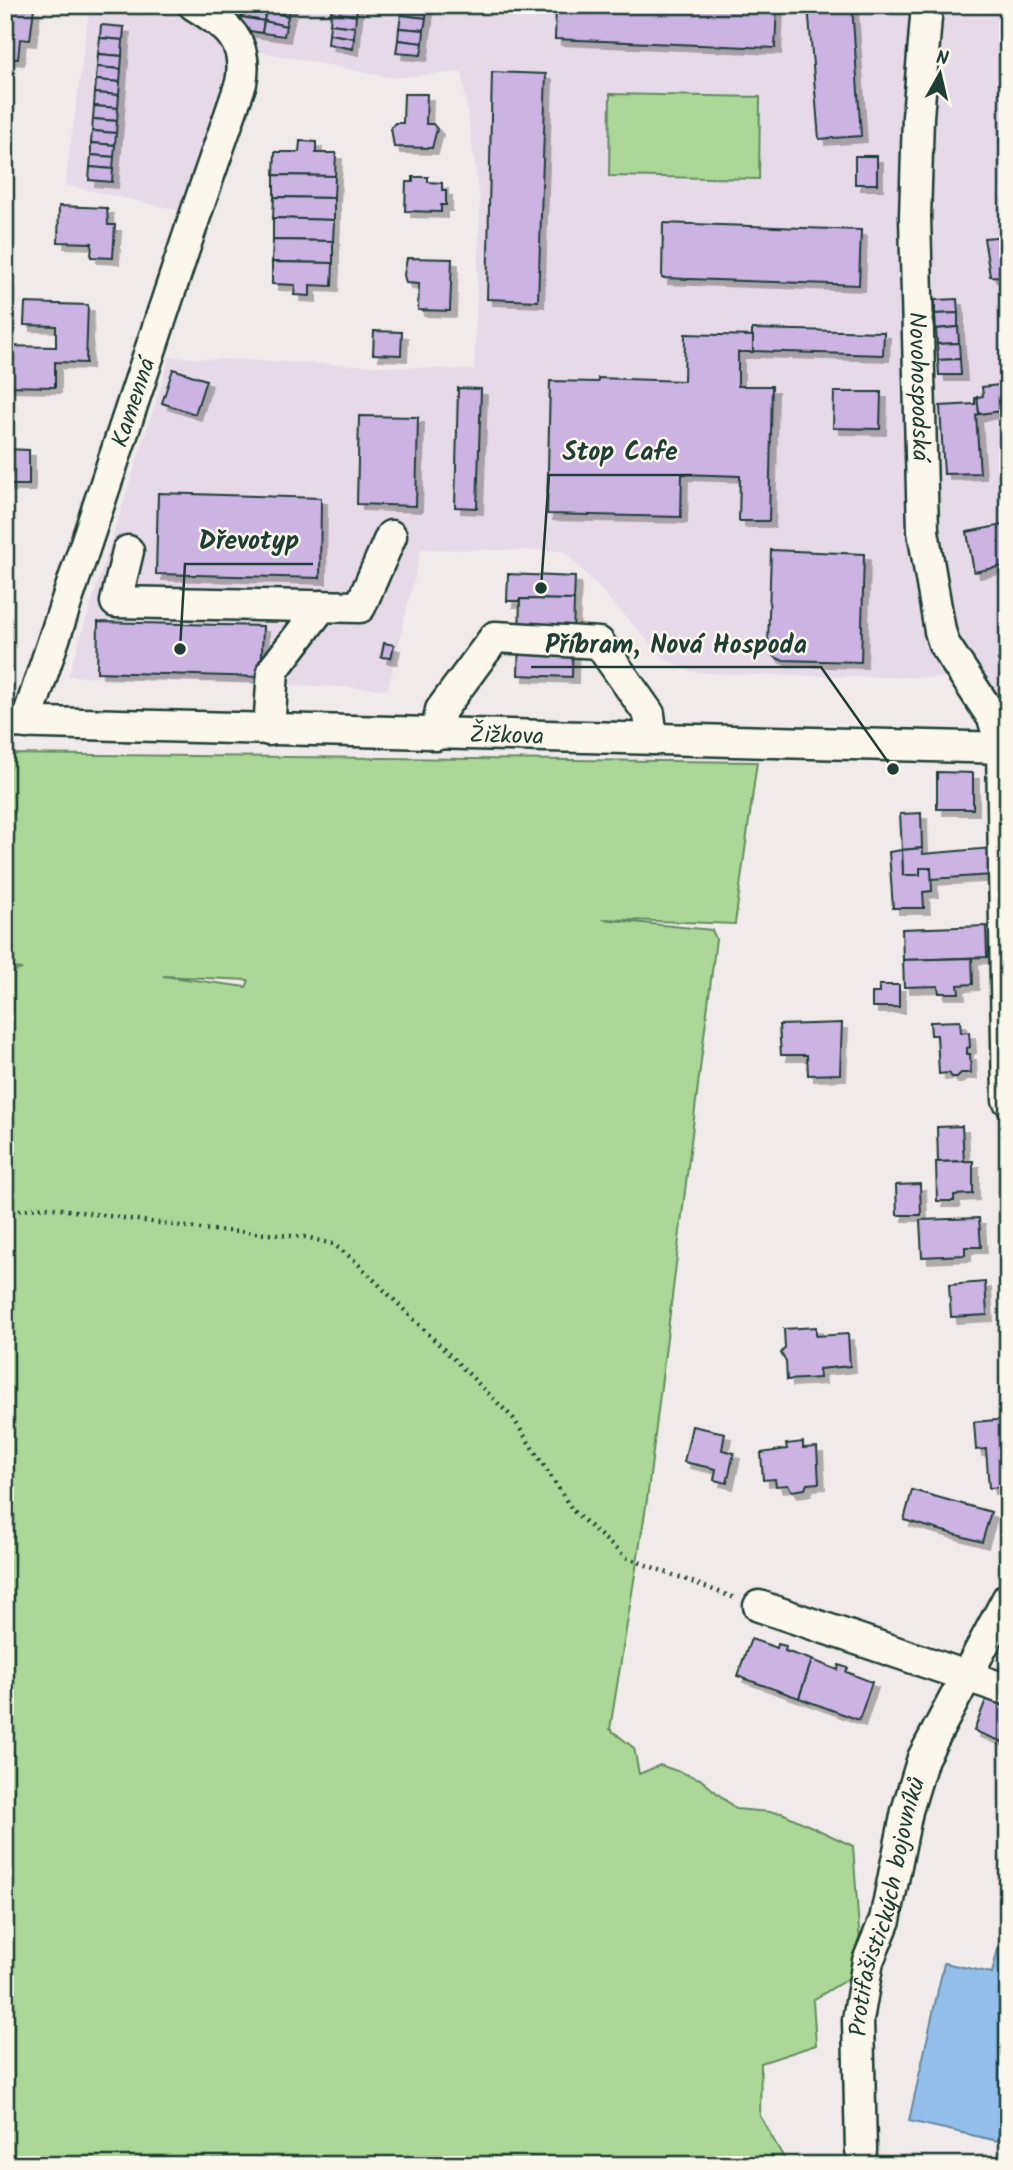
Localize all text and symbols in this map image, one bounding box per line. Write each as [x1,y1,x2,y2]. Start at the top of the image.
north arrow [904,38,974,108]
text: N [934,43,950,75]
street label: Novohospodská [896,311,939,464]
street label: Kamenná [101,350,168,453]
callout: Stop Cafe [549,428,692,475]
text: Stop Cafe [562,432,678,474]
callout: Dřevotyp [185,517,313,564]
text: Dřevotyp [199,521,299,563]
callout: Příbram, Nová Hospoda [531,620,821,667]
text: Příbram, Nová Hospoda [545,625,807,667]
street label: Žižkova [469,716,545,757]
street label: Protifašistických bojovníků [840,1772,937,2037]

